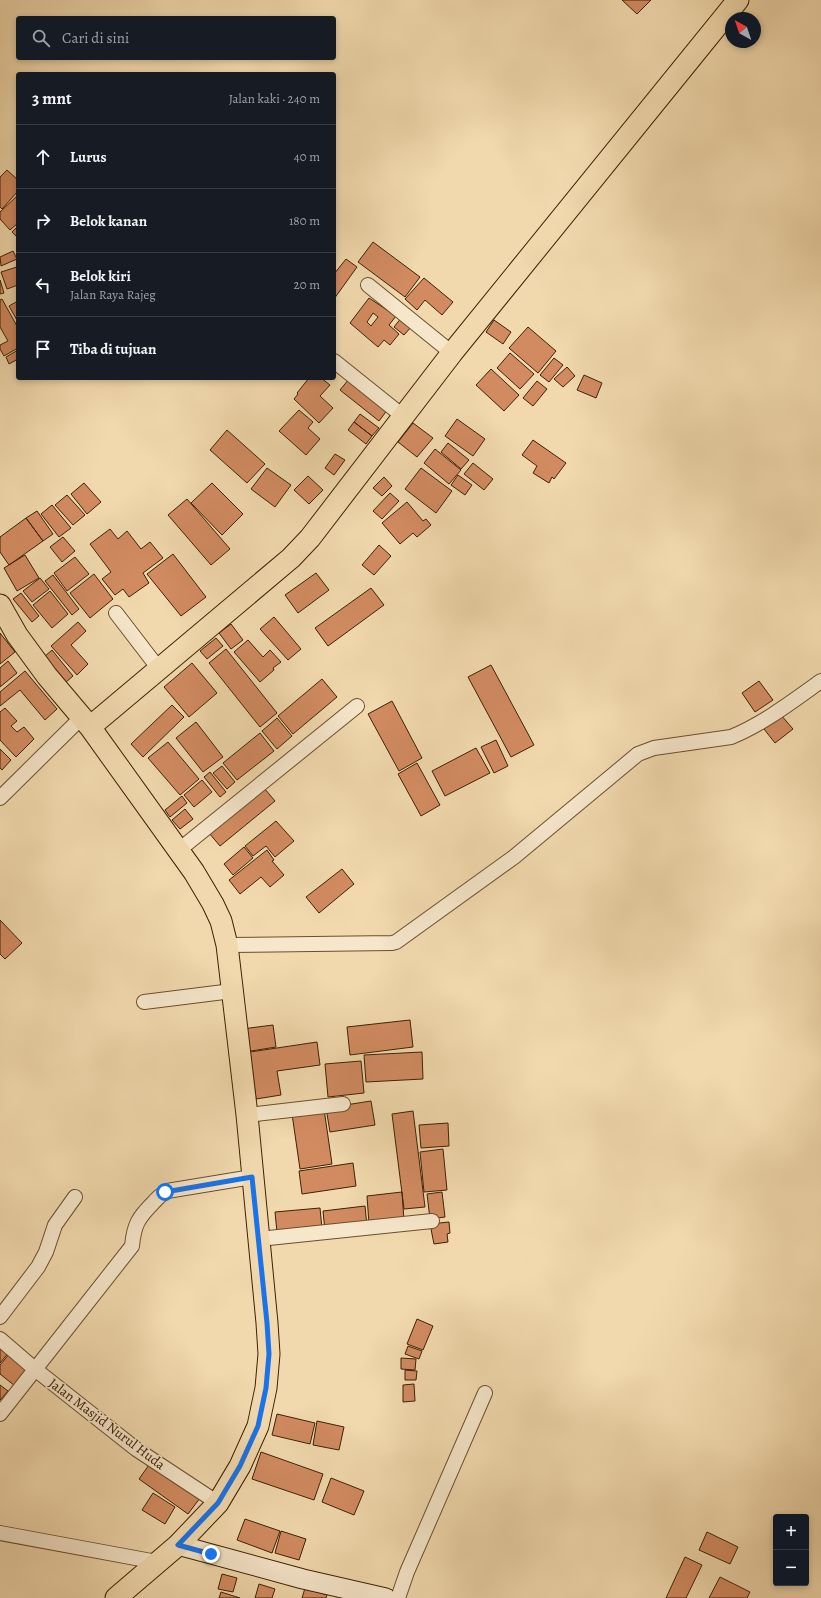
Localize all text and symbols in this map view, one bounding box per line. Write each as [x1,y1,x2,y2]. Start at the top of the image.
north arrow [725,12,761,48]
search box [16,16,336,60]
icon: search [30,27,52,49]
text: Cari di sini [62,28,129,48]
text: 3 mnt [32,87,72,110]
text: Jalan kaki · 240 m [229,90,320,107]
icon: ahead [32,146,54,168]
text: Lurus [70,147,107,167]
text: 40 m [294,148,320,165]
icon: right [32,210,54,232]
text: Belok kanan [70,211,147,231]
text: 180 m [289,212,320,229]
text: Belok kiri [70,266,131,286]
icon: left [32,274,54,296]
text: 20 m [294,276,320,293]
text: Jalan Raya Rajeg [70,286,156,303]
icon: arrive [32,338,54,360]
text: Tiba di tujuan [70,339,156,359]
route start [156,1183,174,1201]
street label: Jalan Masjid Nurul Huda [45,1374,170,1474]
map controls [773,1514,809,1586]
button: + [773,1514,809,1550]
route end [202,1545,220,1563]
button: − [773,1550,809,1586]

